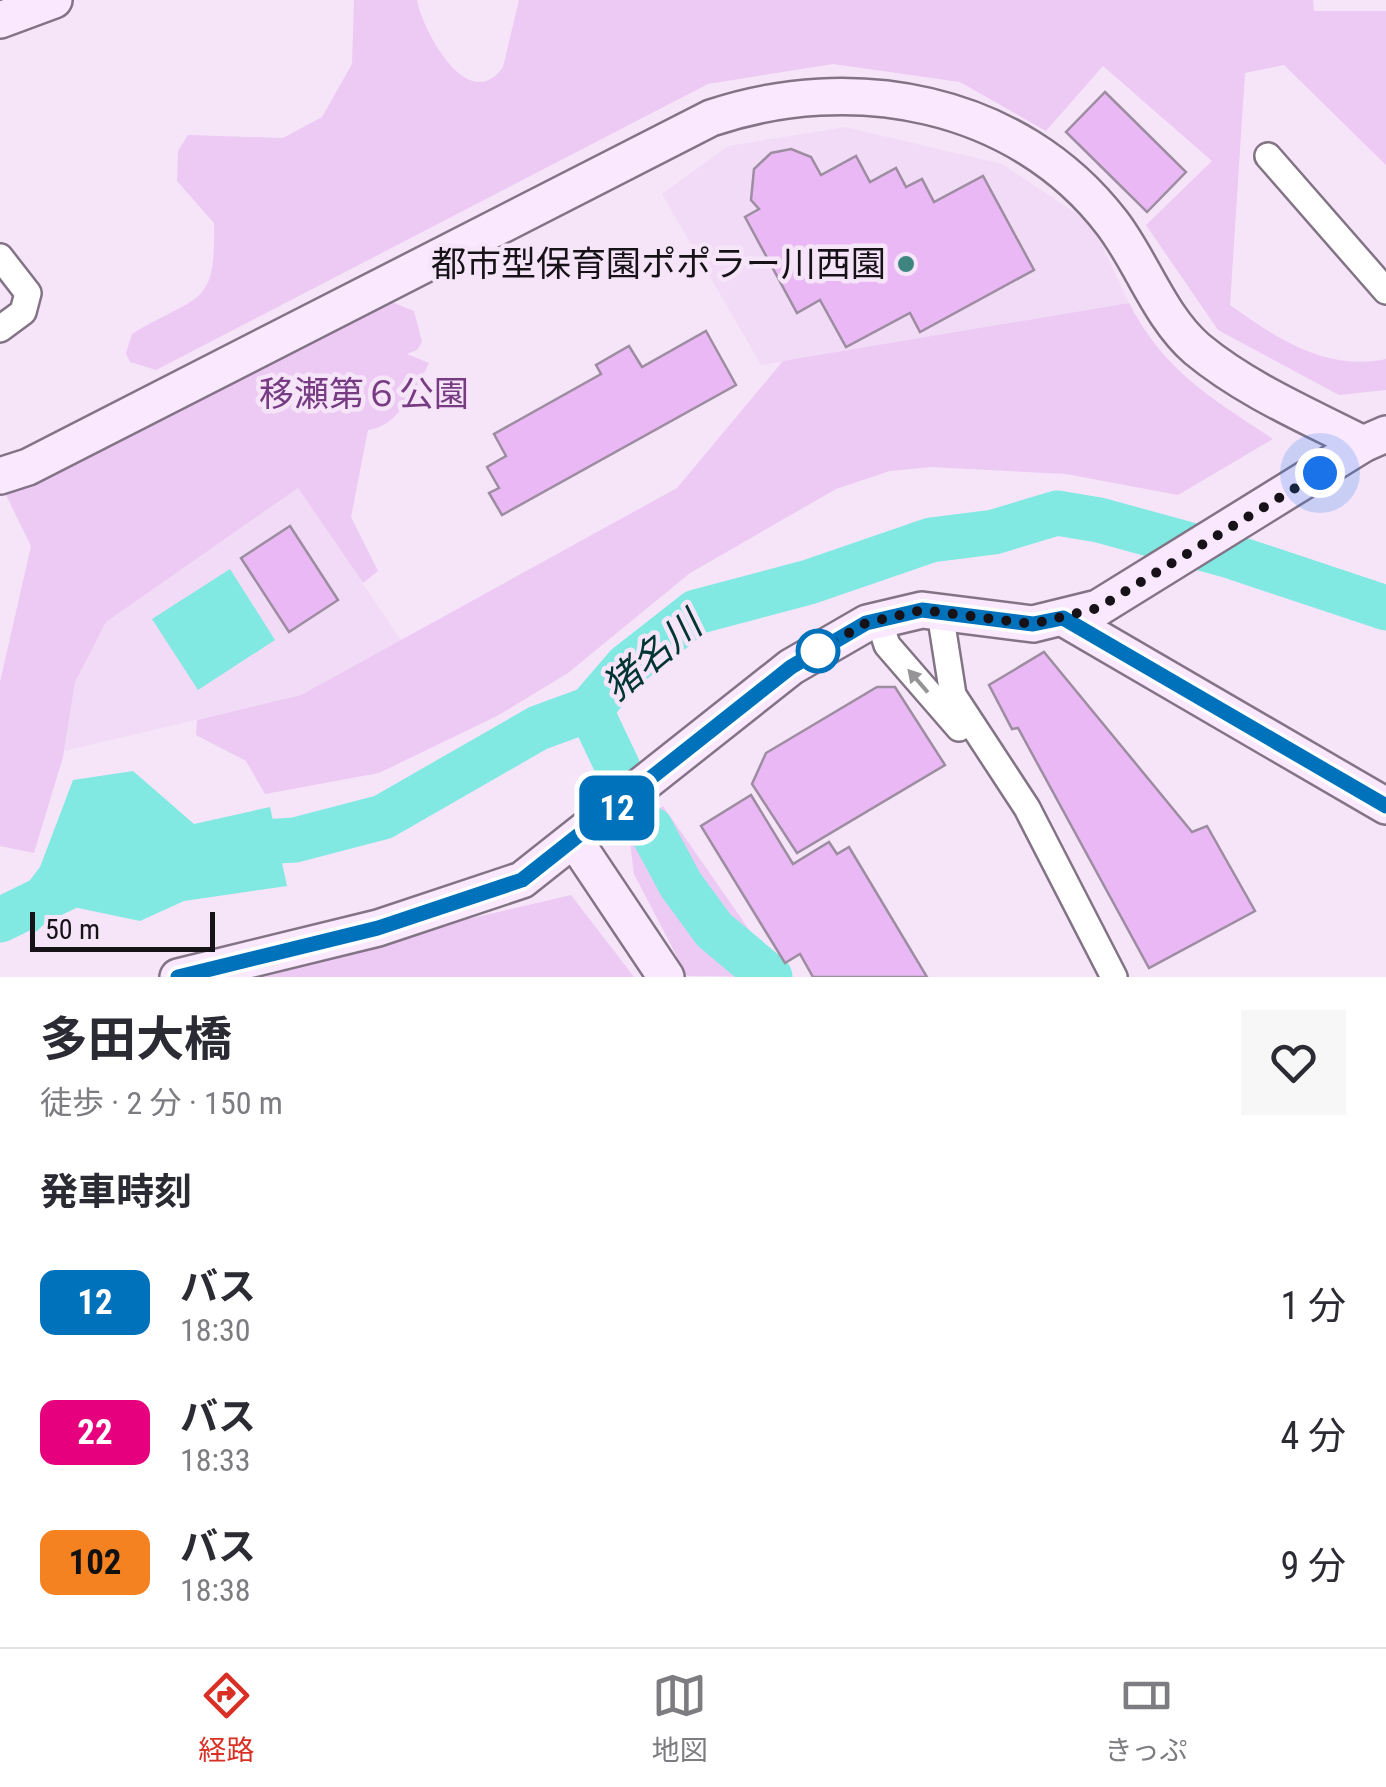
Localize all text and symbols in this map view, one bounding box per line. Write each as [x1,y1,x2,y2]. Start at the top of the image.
place label: 都市型保育園ポポラー川西園 [431,244,886,285]
marker: 都市型保育園ポポラー川西園 [895,253,917,275]
park label: 移瀬第６公園 [259,374,469,415]
your location [1295,448,1345,498]
water label: 猪名川 [594,600,713,709]
unlabelled marker [797,630,839,672]
one-way arrow [908,669,930,694]
line badge: 12 [572,776,662,840]
text: 12 [599,788,635,829]
scale bar [30,907,215,951]
text: 50 m [45,913,100,946]
button: heart [1241,1010,1346,1115]
text: 多田大橋 [40,1011,232,1068]
text: 徒歩 · 2 分 · 150 m [40,1084,283,1122]
text: 発車時刻 [40,1170,192,1214]
text: バス [180,1265,256,1309]
text: 12 [77,1282,113,1323]
text: 1 分 [1281,1284,1346,1328]
text: 18:30 [180,1311,251,1349]
text: バス [180,1395,256,1439]
text: 22 [77,1412,113,1453]
text: 4 分 [1281,1414,1346,1458]
text: 18:33 [180,1441,251,1479]
text: バス [180,1525,256,1569]
text: 102 [68,1542,122,1583]
text: 9 分 [1281,1544,1346,1588]
text: 18:38 [180,1571,251,1609]
tab: 経路 [199,1668,255,1768]
tab: 地図 [652,1668,708,1768]
tab: きっぷ [1105,1668,1187,1768]

